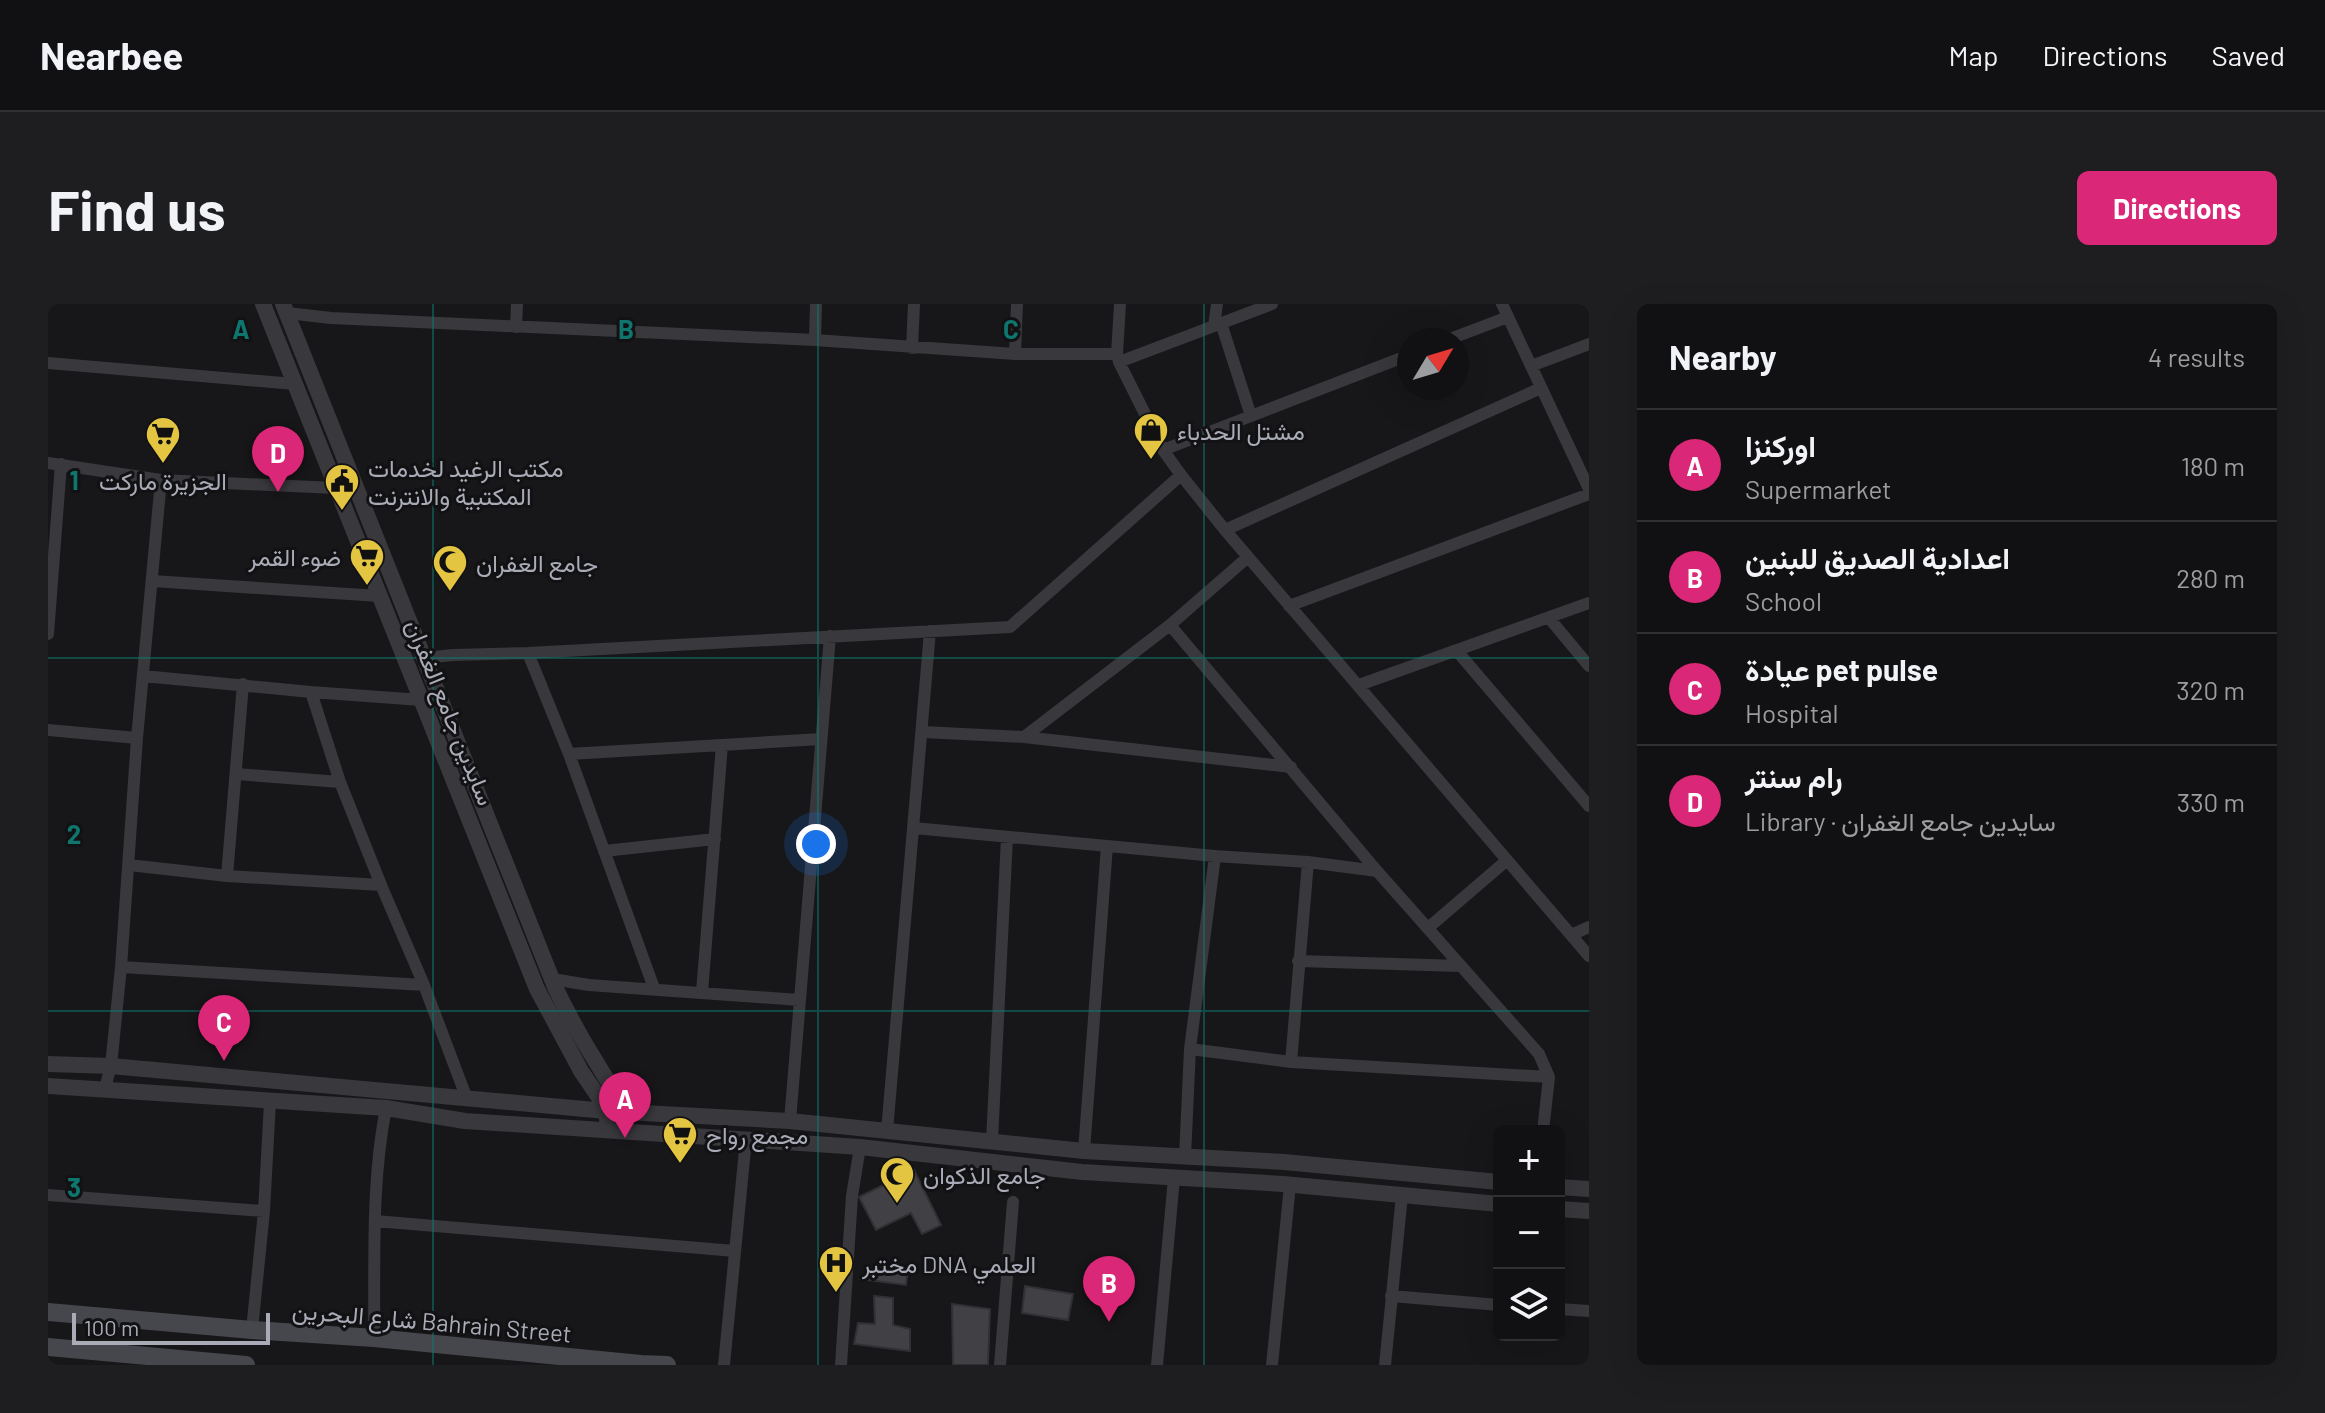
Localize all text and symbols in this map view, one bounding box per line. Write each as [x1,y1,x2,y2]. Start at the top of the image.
text: Nearbee [40,32,183,78]
text: Map [1949,38,1998,72]
text: Directions [2042,38,2168,72]
text: Saved [2212,38,2285,72]
button: Directions [2077,171,2277,245]
text: Find us [48,175,226,242]
text: A [232,313,250,344]
text: B [618,313,634,344]
text: C [1003,313,1019,344]
north arrow [1397,328,1469,400]
text: Nearby [1669,336,1777,377]
text: 4 results [2148,341,2245,372]
shop icon: مشتل الحدباء [1132,411,1170,461]
supermarket icon: الجزيرة ماركت [144,415,182,465]
place label: مشتل الحدباء [1177,416,1305,446]
pin: D [252,426,304,492]
text: اوركنزا [1745,427,1816,463]
text: A [1686,450,1704,481]
text: 180 m [2181,450,2245,481]
place label: مكتب الرغيد لخدمات المكتبية والانترنت [368,453,564,512]
public building icon: مكتب الرغيد لخدمات المكتبية والانترنت [323,462,361,512]
text: 1 [69,464,79,495]
place label: الجزيرة ماركت [99,466,227,497]
text: Supermarket [1745,473,1892,504]
supermarket icon: ضوء القمر [348,537,386,587]
text: اعدادية الصديق للبنين [1745,539,2010,575]
place label: ضوء القمر [247,542,341,573]
mosque icon: جامع الغفران [431,543,469,593]
place label: جامع الغفران [476,548,598,581]
text: B [1687,562,1703,593]
text: 280 m [2176,562,2245,593]
text: School [1745,585,1822,616]
street label: سايدين جامع الغفران [397,615,501,811]
text: عيادة pet pulse [1745,651,1938,687]
text: C [1687,674,1703,705]
text: 320 m [2176,674,2245,705]
text: Hospital [1745,697,1838,728]
text: رام سنتر [1745,758,1843,794]
text: D [1687,786,1703,817]
text: 330 m [2177,786,2245,817]
text: Library · سايدين جامع الغفران [1745,805,2056,836]
text: 2 [67,818,81,849]
your location [796,824,836,864]
pin: C [198,995,250,1061]
pin: A [599,1072,651,1138]
supermarket icon: مجمع رواح [661,1115,699,1165]
place label: مجمع رواح [706,1120,808,1153]
map controls [1493,1125,1565,1341]
button: + [1493,1125,1565,1197]
mosque icon: جامع الذكوان [878,1155,916,1205]
place label: جامع الذكوان [923,1160,1045,1193]
text: 3 [67,1171,81,1202]
button: − [1493,1197,1565,1269]
hospital icon: مختبر DNA العلمي [817,1244,855,1294]
place label: مختبر DNA العلمي [861,1249,1036,1284]
pin: B [1083,1256,1135,1322]
button: layers [1493,1269,1565,1341]
street label: شارع البحرين Bahrain Street [291,1294,573,1351]
scale bar [72,1309,270,1345]
text: 100 m [84,1314,139,1340]

